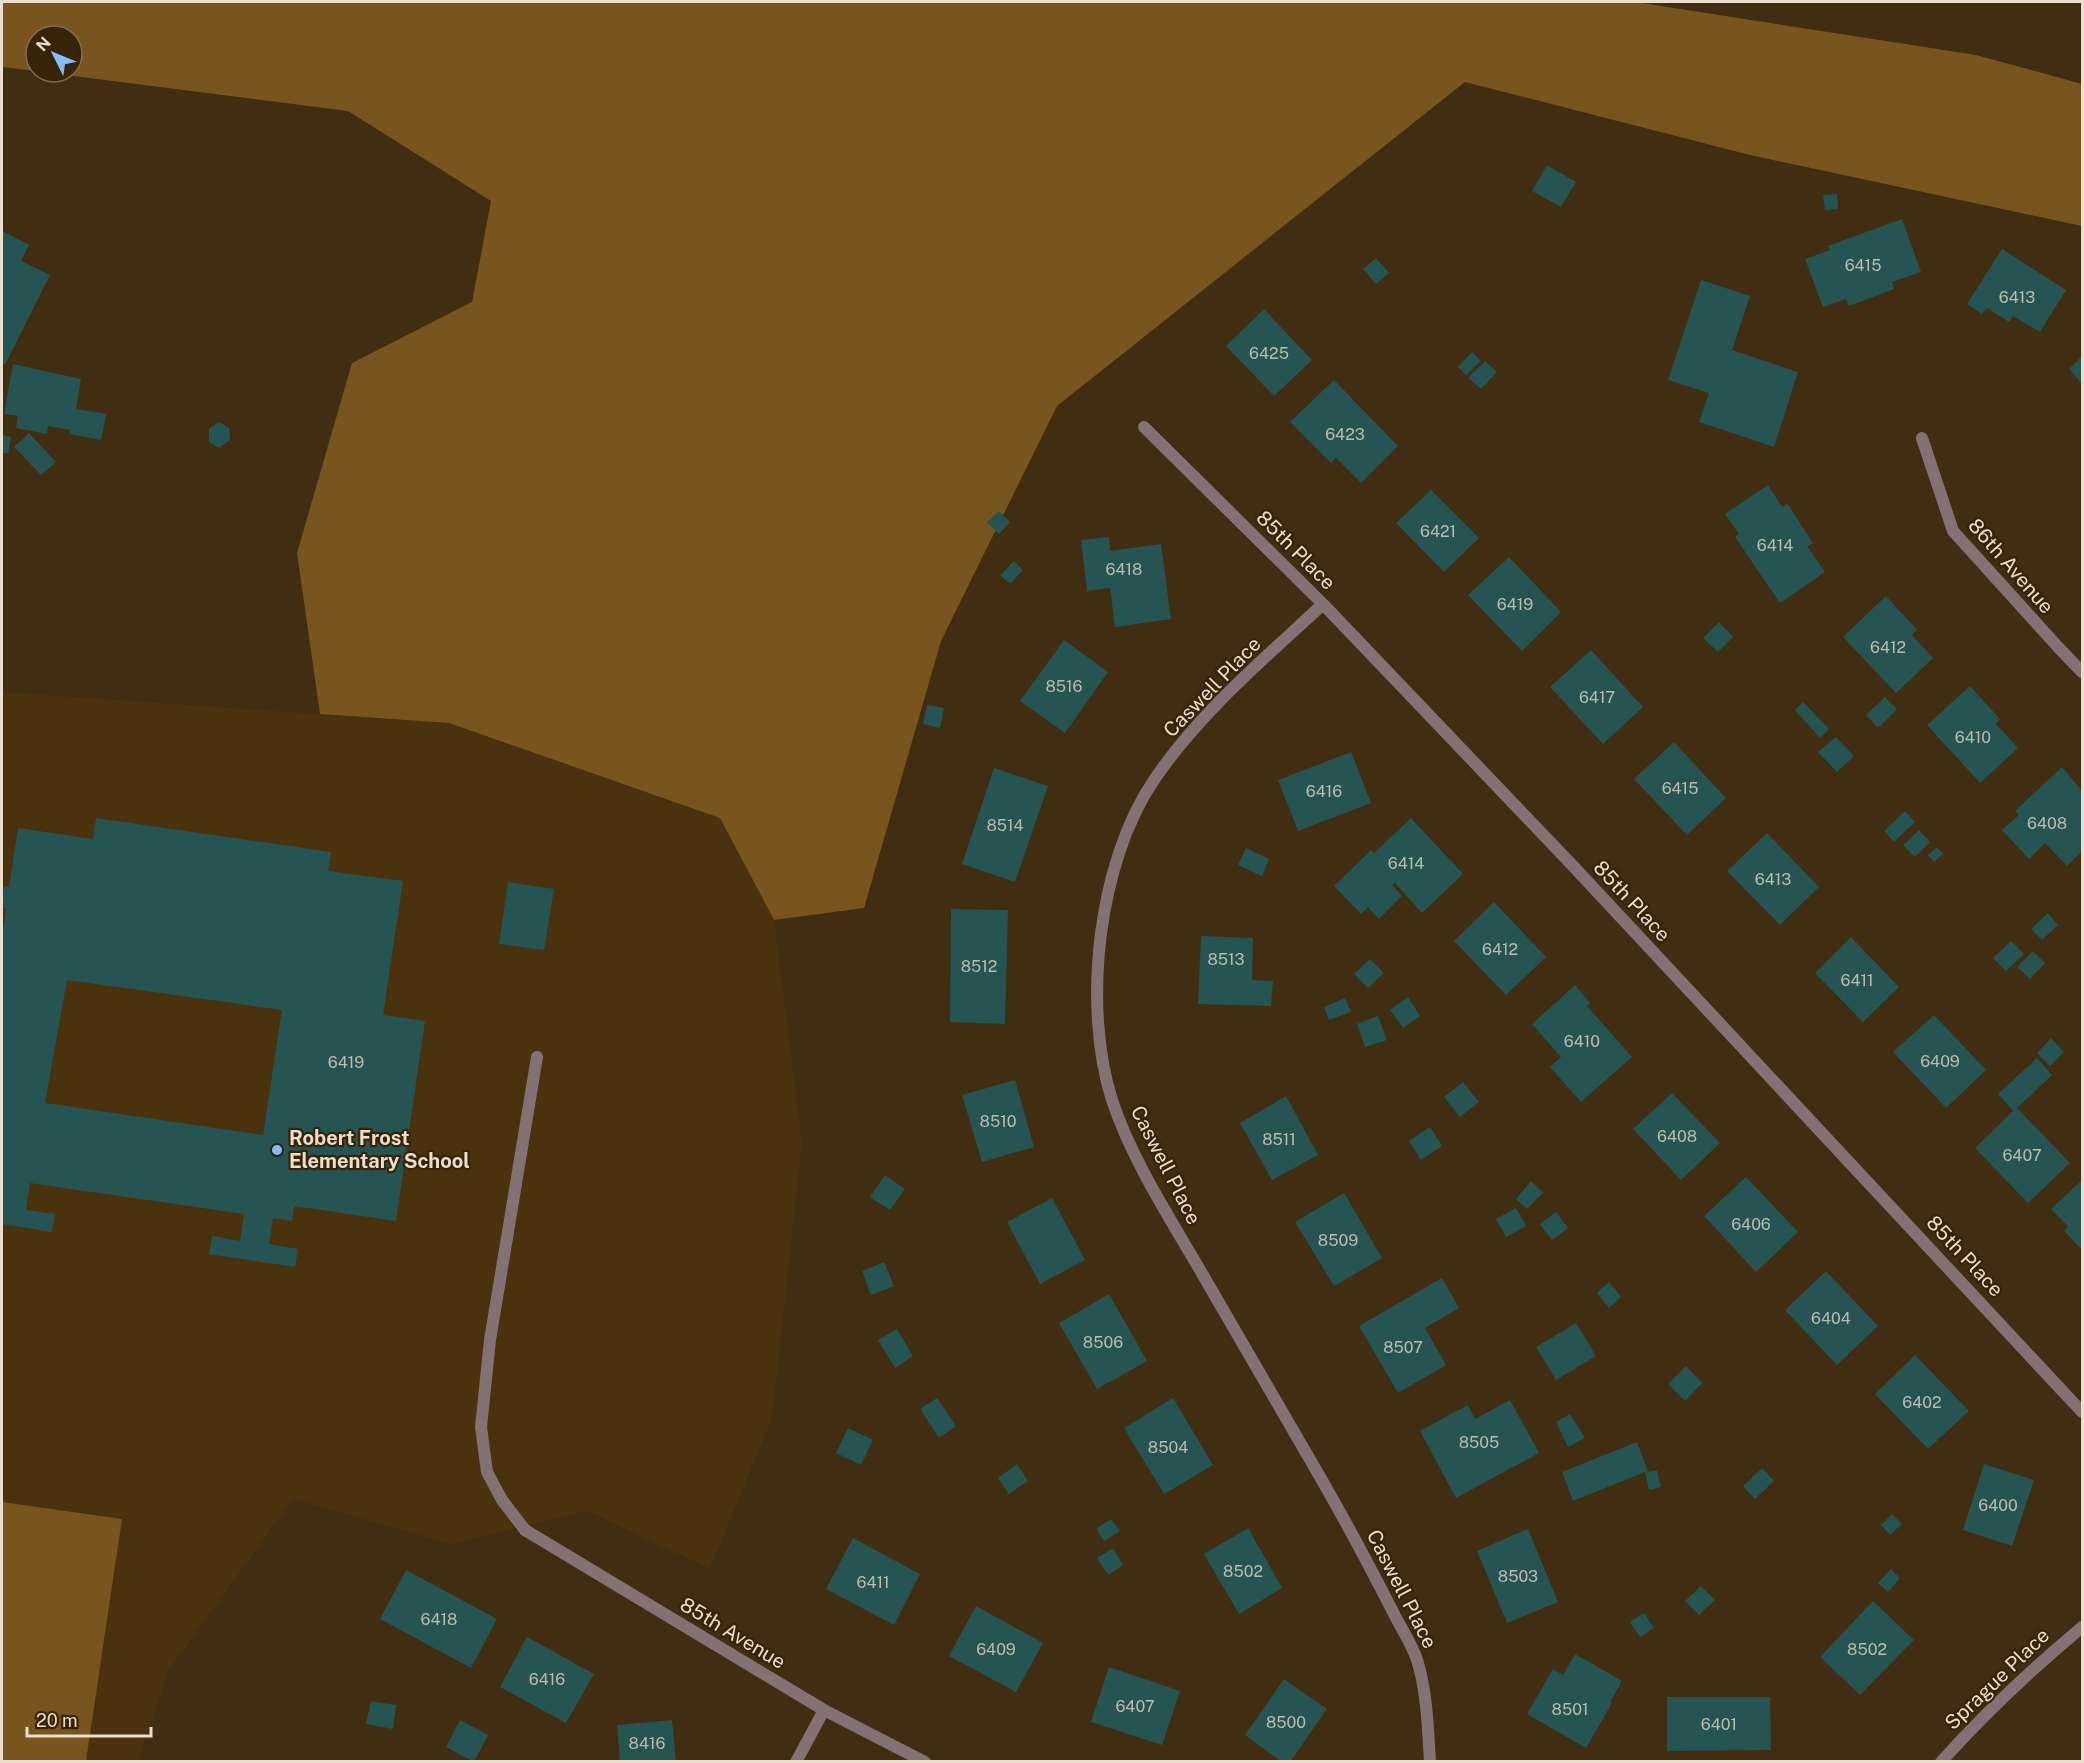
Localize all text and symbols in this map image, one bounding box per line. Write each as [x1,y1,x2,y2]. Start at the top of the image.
north arrow [24,24,84,84]
text: N [32,33,55,55]
house number: 6415 [1845,256,1881,275]
house number: 6413 [1999,288,2035,307]
house number: 6425 [1249,344,1289,363]
house number: 6423 [1325,425,1365,444]
street label: 85th Place [1252,506,1340,594]
street label: 86th Avenue [1963,514,2059,618]
house number: 6421 [1420,522,1456,541]
house number: 6414 [1757,536,1793,555]
house number: 6418 [1106,560,1142,579]
house number: 6419 [1497,595,1533,614]
street label: Caswell Place [1158,632,1266,742]
house number: 6412 [1870,638,1906,657]
house number: 8516 [1045,677,1083,696]
house number: 6417 [1579,688,1615,707]
house number: 6410 [1955,728,1991,747]
house number: 6415 [1662,779,1698,798]
house number: 6416 [1306,782,1342,801]
house number: 6408 [2027,814,2067,833]
house number: 8514 [986,816,1024,835]
house number: 6414 [1388,854,1424,873]
street label: 85th Place [1589,856,1675,946]
house number: 6413 [1755,870,1791,889]
house number: 6412 [1482,940,1518,959]
house number: 8513 [1207,950,1245,969]
house number: 8512 [961,957,997,976]
house number: 6411 [1840,971,1874,990]
house number: 6410 [1564,1032,1600,1051]
house number: 6409 [1920,1052,1960,1071]
house number: 6419 [328,1053,364,1072]
street label: Caswell Place [1126,1102,1206,1228]
house number: 8510 [980,1112,1017,1131]
place label: Robert Frost Elementary School [289,1126,470,1173]
house number: 6408 [1657,1127,1697,1146]
house number: 8511 [1262,1130,1296,1149]
marker: Robert Frost Elementary School [270,1143,284,1157]
house number: 6407 [2002,1146,2042,1165]
street label: 85th Place [1922,1211,2008,1301]
house number: 6406 [1731,1215,1771,1234]
house number: 8509 [1318,1231,1358,1250]
house number: 6404 [1811,1309,1851,1328]
house number: 8506 [1083,1333,1123,1352]
house number: 8507 [1383,1338,1423,1357]
house number: 6402 [1902,1393,1942,1412]
house number: 8505 [1459,1433,1499,1452]
house number: 8504 [1148,1438,1188,1457]
house number: 6400 [1978,1496,2018,1515]
street label: Caswell Place [1362,1526,1442,1652]
house number: 8502 [1223,1562,1263,1581]
house number: 8503 [1498,1567,1538,1586]
house number: 6411 [856,1573,890,1592]
street label: 85th Avenue [676,1592,790,1674]
house number: 6418 [421,1610,457,1629]
street label: Sprague Place [1940,1623,2054,1735]
house number: 6409 [976,1640,1016,1659]
house number: 8502 [1847,1640,1887,1659]
house number: 6416 [529,1670,565,1689]
house number: 6407 [1115,1697,1155,1716]
scale bar [27,1700,152,1738]
house number: 8501 [1552,1700,1588,1719]
text: 20 m [36,1710,78,1731]
house number: 8500 [1266,1713,1306,1732]
house number: 6401 [1701,1715,1737,1734]
house number: 8416 [629,1734,665,1753]

